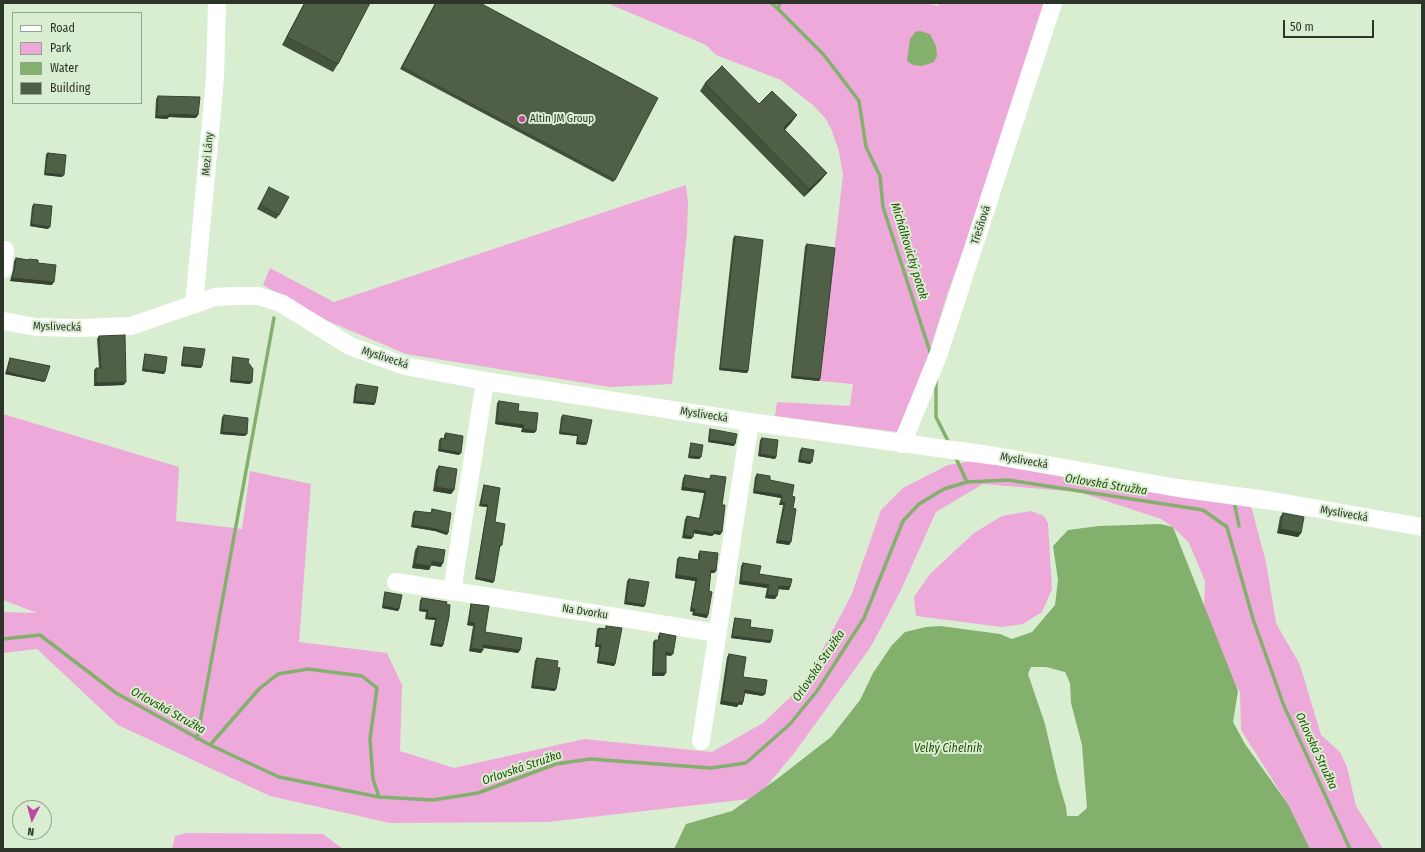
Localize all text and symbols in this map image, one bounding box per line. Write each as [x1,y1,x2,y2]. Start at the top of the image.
legend [12,12,142,104]
scale bar [1285,12,1376,38]
text: 50 m [1290,20,1314,34]
text: Road [50,21,75,35]
text: Park [50,41,71,55]
text: Water [50,61,78,75]
text: Building [50,81,90,95]
place label: Altin JM Group [530,112,594,126]
marker: Altin JM Group [517,114,527,124]
street label: Mezi Lány [200,132,216,176]
water label: Michálkovický potok [887,201,931,301]
street label: Třešňová [969,204,993,246]
street label: Myslivecká [33,320,81,334]
street label: Myslivecká [360,344,410,372]
street label: Myslivecká [679,405,729,425]
street label: Myslivecká [999,450,1049,472]
water label: Orlovská Stružka [1064,471,1148,499]
street label: Myslivecká [1319,503,1369,525]
street label: Na Dvorku [561,602,609,622]
water label: Orlovská Stružka [790,627,848,705]
water label: Orlovská Stružka [128,685,208,737]
water label: Orlovská Stružka [1292,710,1340,792]
water label: Velký Cihelník [914,742,982,756]
water label: Orlovská Stružka [480,748,564,788]
north arrow [12,800,52,840]
text: N [27,825,35,838]

